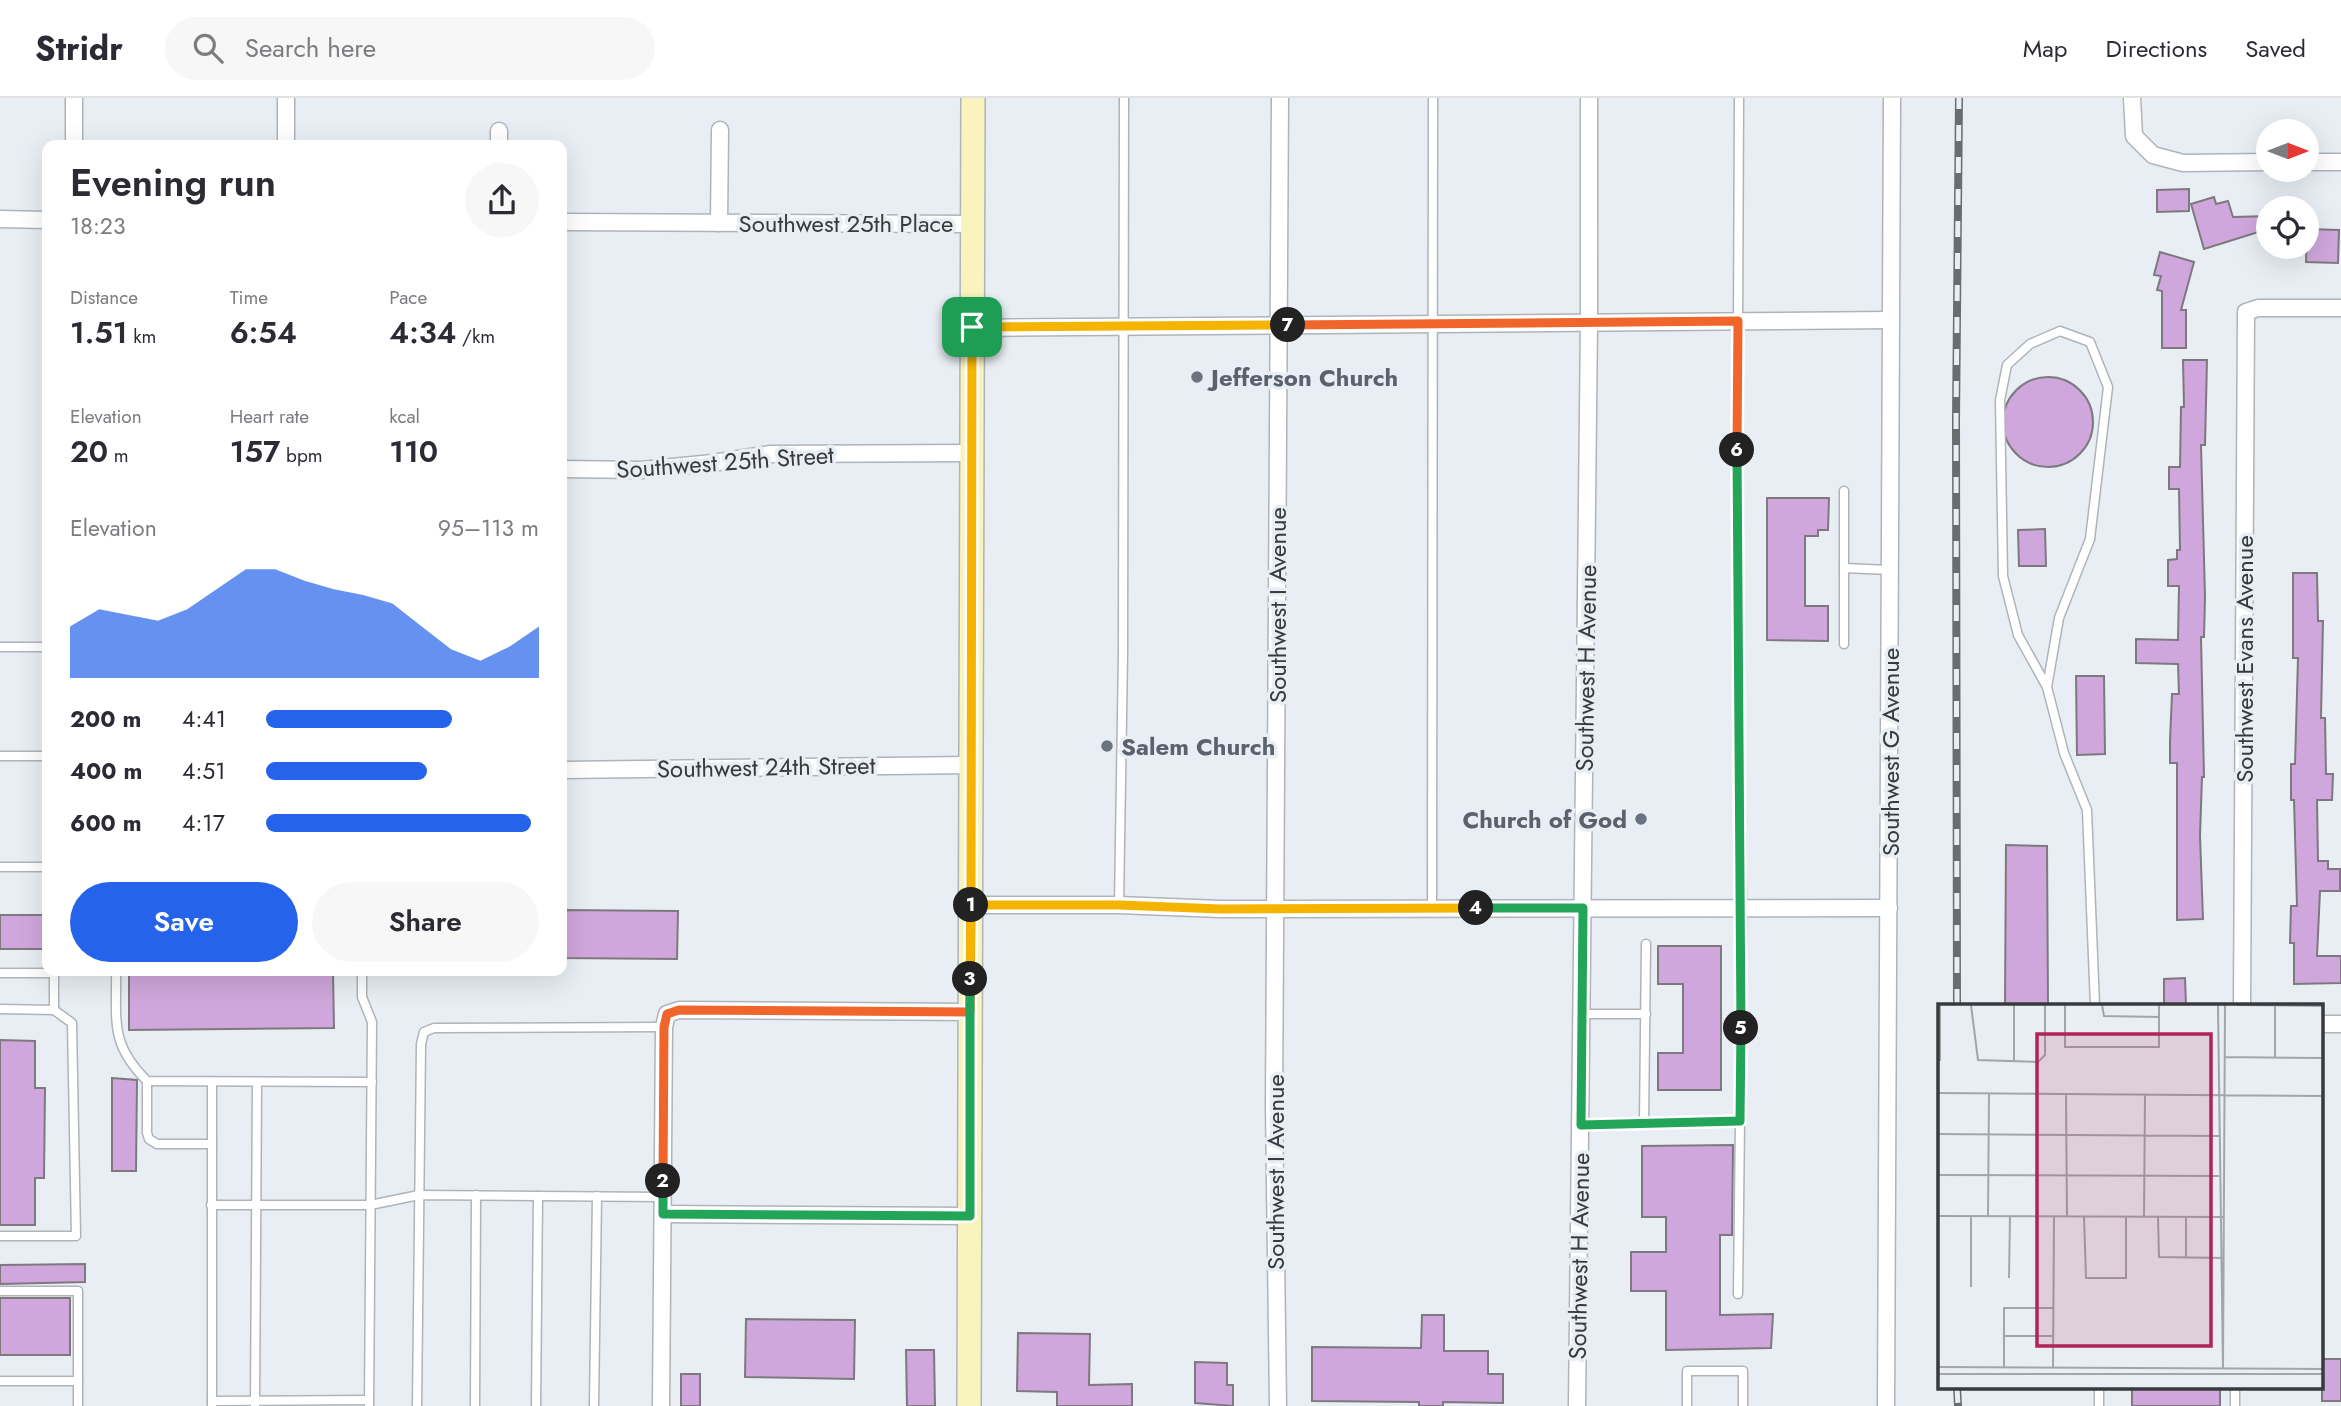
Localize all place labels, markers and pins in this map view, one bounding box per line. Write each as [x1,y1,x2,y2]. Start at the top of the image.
pin [942,297,1002,357]
pin: 7 [1270,308,1306,342]
place label: Jefferson Church [1207,360,1398,395]
marker: Jefferson Church [1189,369,1205,385]
pin: 6 [1720,432,1754,468]
place label: Salem Church [1121,729,1275,764]
marker: Salem Church [1099,738,1115,754]
place label: Church of God [1462,802,1627,837]
marker: Church of God [1633,811,1649,827]
pin: 1 [954,888,988,922]
pin: 4 [1458,890,1494,926]
pin: 3 [953,962,988,996]
pin: 5 [1724,1010,1758,1046]
pin: 2 [646,1164,680,1198]

